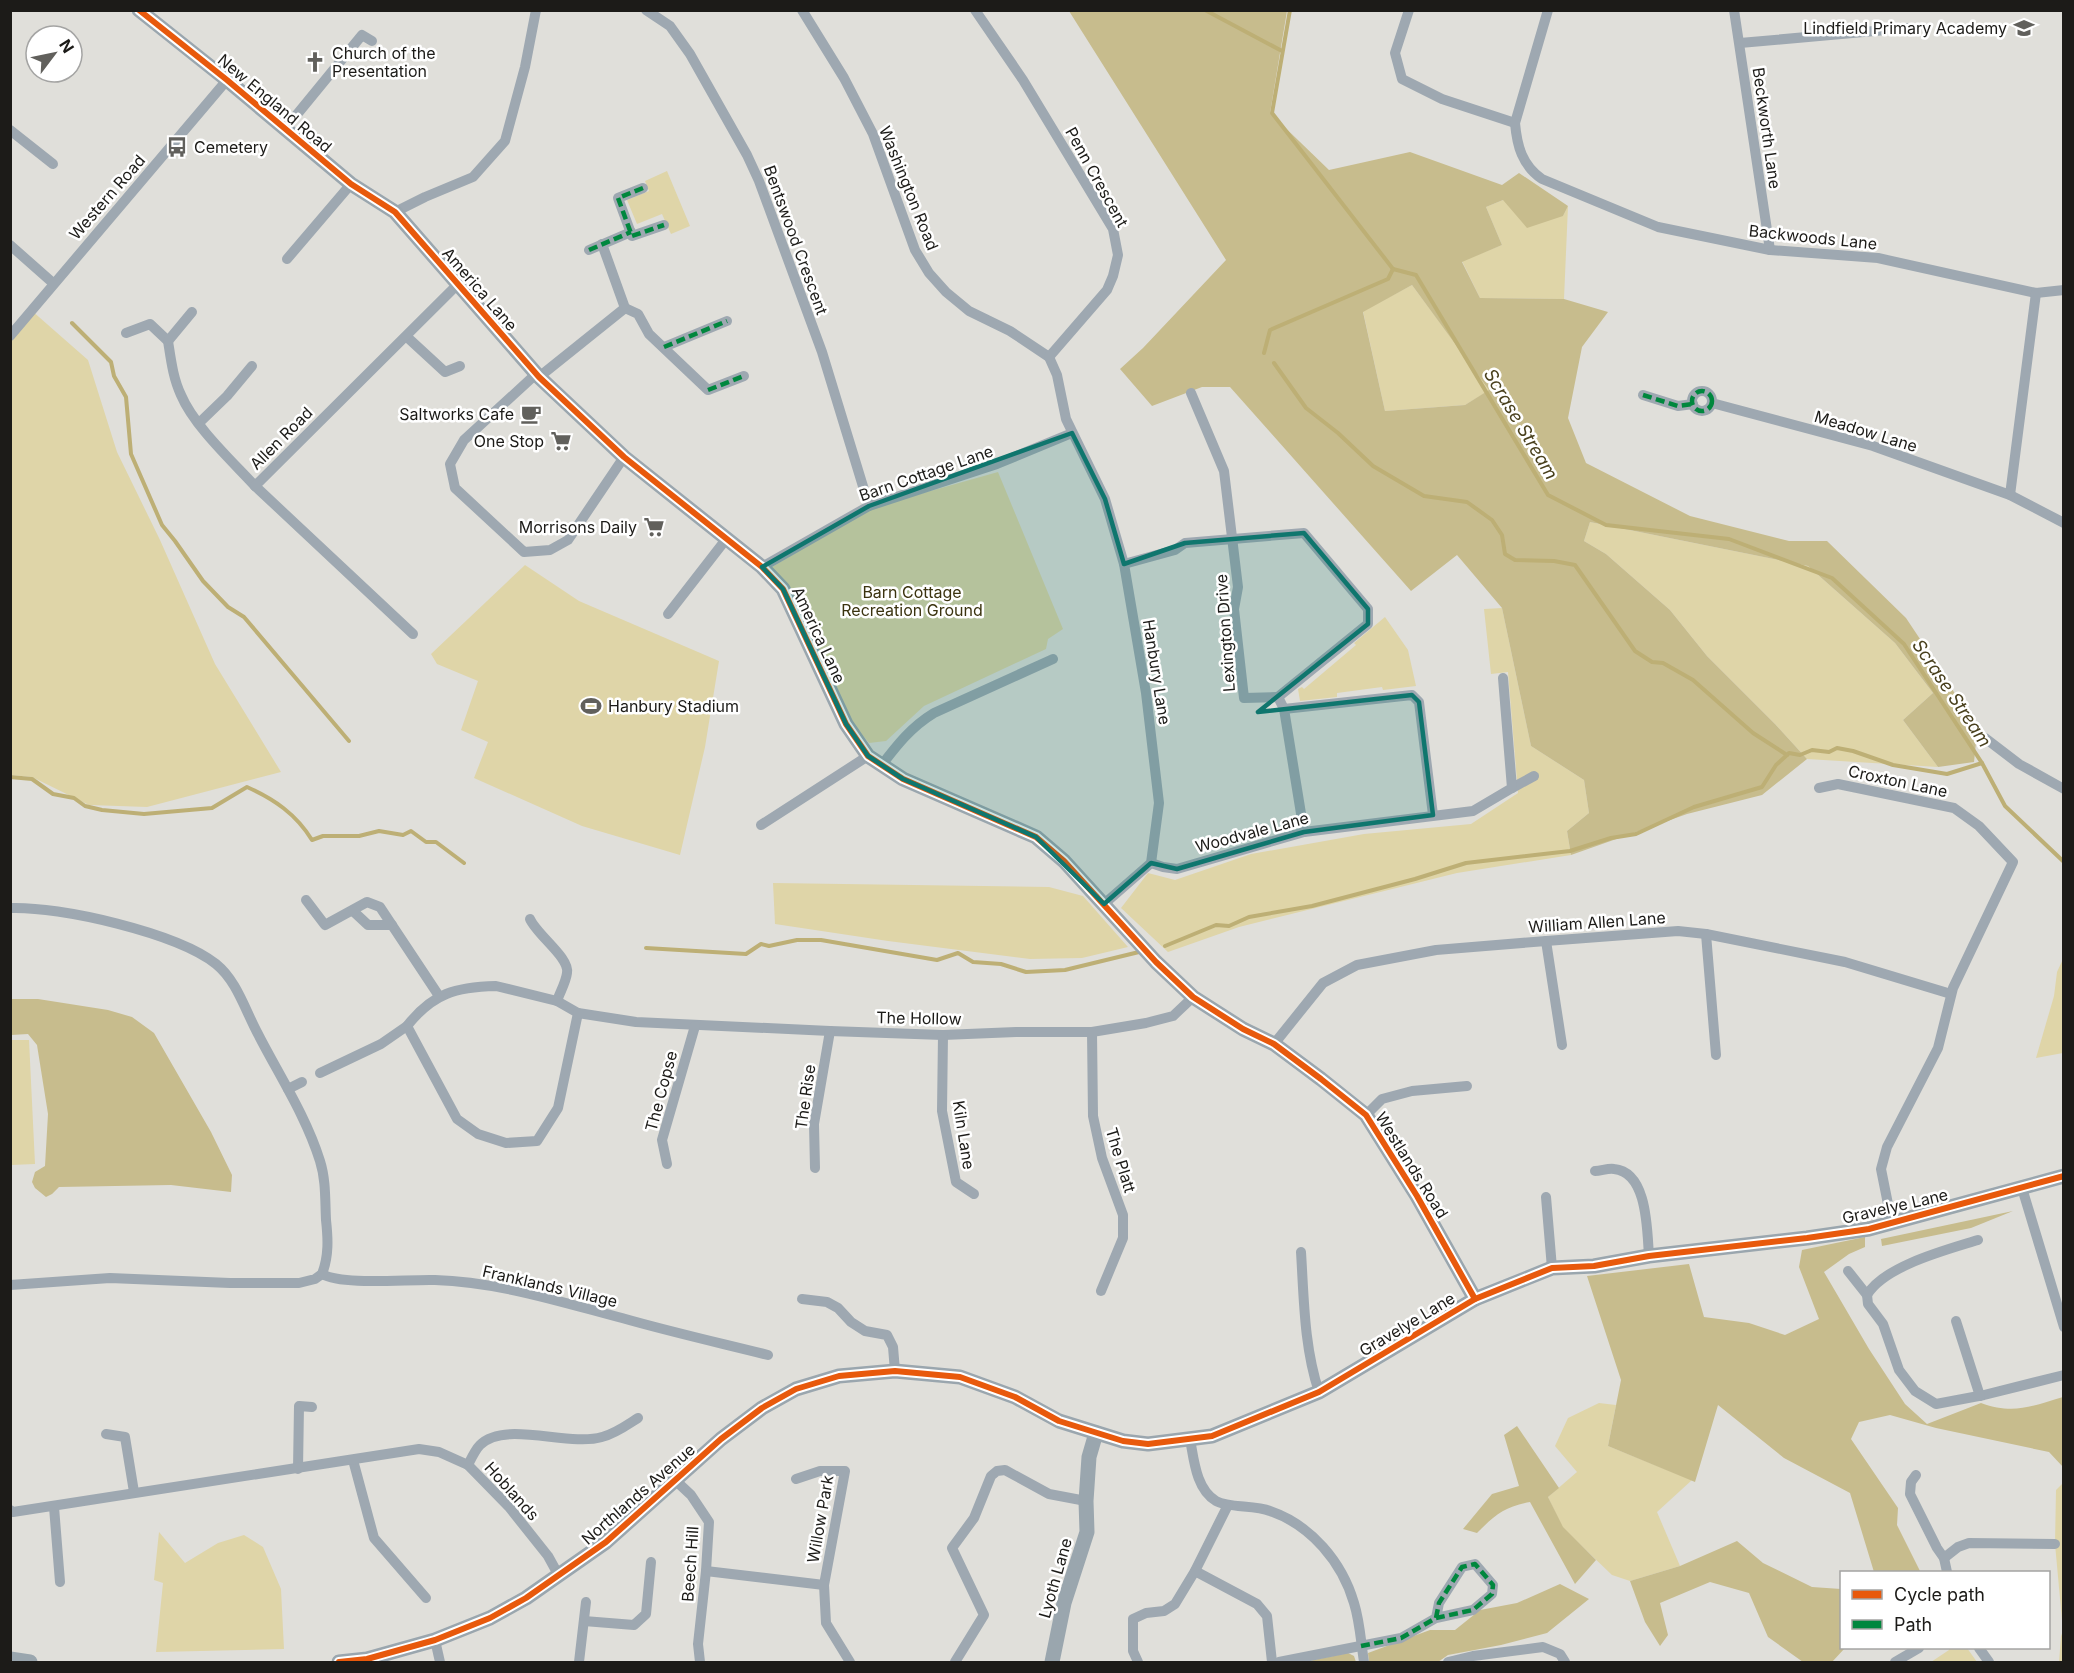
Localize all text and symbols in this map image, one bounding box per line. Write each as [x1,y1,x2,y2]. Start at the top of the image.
school or university icon: Lindfield Primary Academy [2012,16,2036,40]
place label: Lindfield Primary Academy [1803,18,2007,38]
north arrow [24,24,84,84]
text: N [55,36,78,57]
place label: Church of the Presentation [332,43,436,81]
street label: New England Road [214,49,336,157]
church icon: Church of the Presentation [303,50,327,74]
street label: Beckworth Lane [1749,66,1785,190]
street label: Washington Road [875,123,943,253]
street label: Penn Crescent [1061,124,1133,230]
bus stop icon: Cemetery [165,135,189,159]
place label: Cemetery [194,137,268,157]
street label: Western Road [65,150,149,244]
street label: Bentswood Crescent [760,163,832,317]
street label: Backwoods Lane [1748,220,1878,254]
street label: America Lane [438,243,522,335]
water label: Scrase Stream [1480,365,1562,483]
street label: Allen Road [245,402,317,474]
cafe icon: Saltworks Cafe [519,402,543,426]
place label: Saltworks Cafe [399,404,514,424]
street label: Meadow Lane [1812,406,1920,456]
supermarket icon: One Stop [549,429,573,453]
place label: One Stop [474,431,544,451]
street label: Barn Cottage Lane [856,441,996,505]
supermarket icon: Morrisons Daily [642,515,666,539]
place label: Morrisons Daily [519,517,637,537]
street label: Lexington Drive [1211,573,1239,693]
park label: Barn Cottage Recreation Ground [841,582,983,620]
street label: America Lane [788,584,850,686]
street label: Hanbury Lane [1139,618,1175,726]
water label: Scrase Stream [1908,635,1996,751]
sports icon: Hanbury Stadium [579,694,603,718]
place label: Hanbury Stadium [608,696,739,716]
street label: Croxton Lane [1846,761,1950,801]
street label: Woodvale Lane [1193,807,1311,857]
street label: William Allen Lane [1528,907,1666,937]
street label: The Hollow [876,1007,962,1029]
street label: The Copse [641,1049,681,1133]
street label: The Rise [791,1063,819,1131]
street label: Kiln Lane [949,1099,979,1171]
street label: Westlands Road [1371,1108,1453,1222]
street label: The Platt [1102,1125,1140,1195]
street label: Gravelye Lane [1840,1184,1950,1228]
street label: Franklands Village [480,1261,620,1311]
street label: Gravelye Lane [1356,1288,1458,1360]
street label: Northlands Avenue [577,1439,699,1549]
street label: Hoblands [481,1458,543,1524]
street label: Willow Park [802,1473,838,1564]
street label: Beech Hill [677,1526,703,1602]
street label: Lyoth Lane [1034,1536,1076,1620]
legend [1840,1571,2050,1649]
text: Cycle path [1894,1584,1985,1605]
text: Path [1894,1614,1932,1635]

